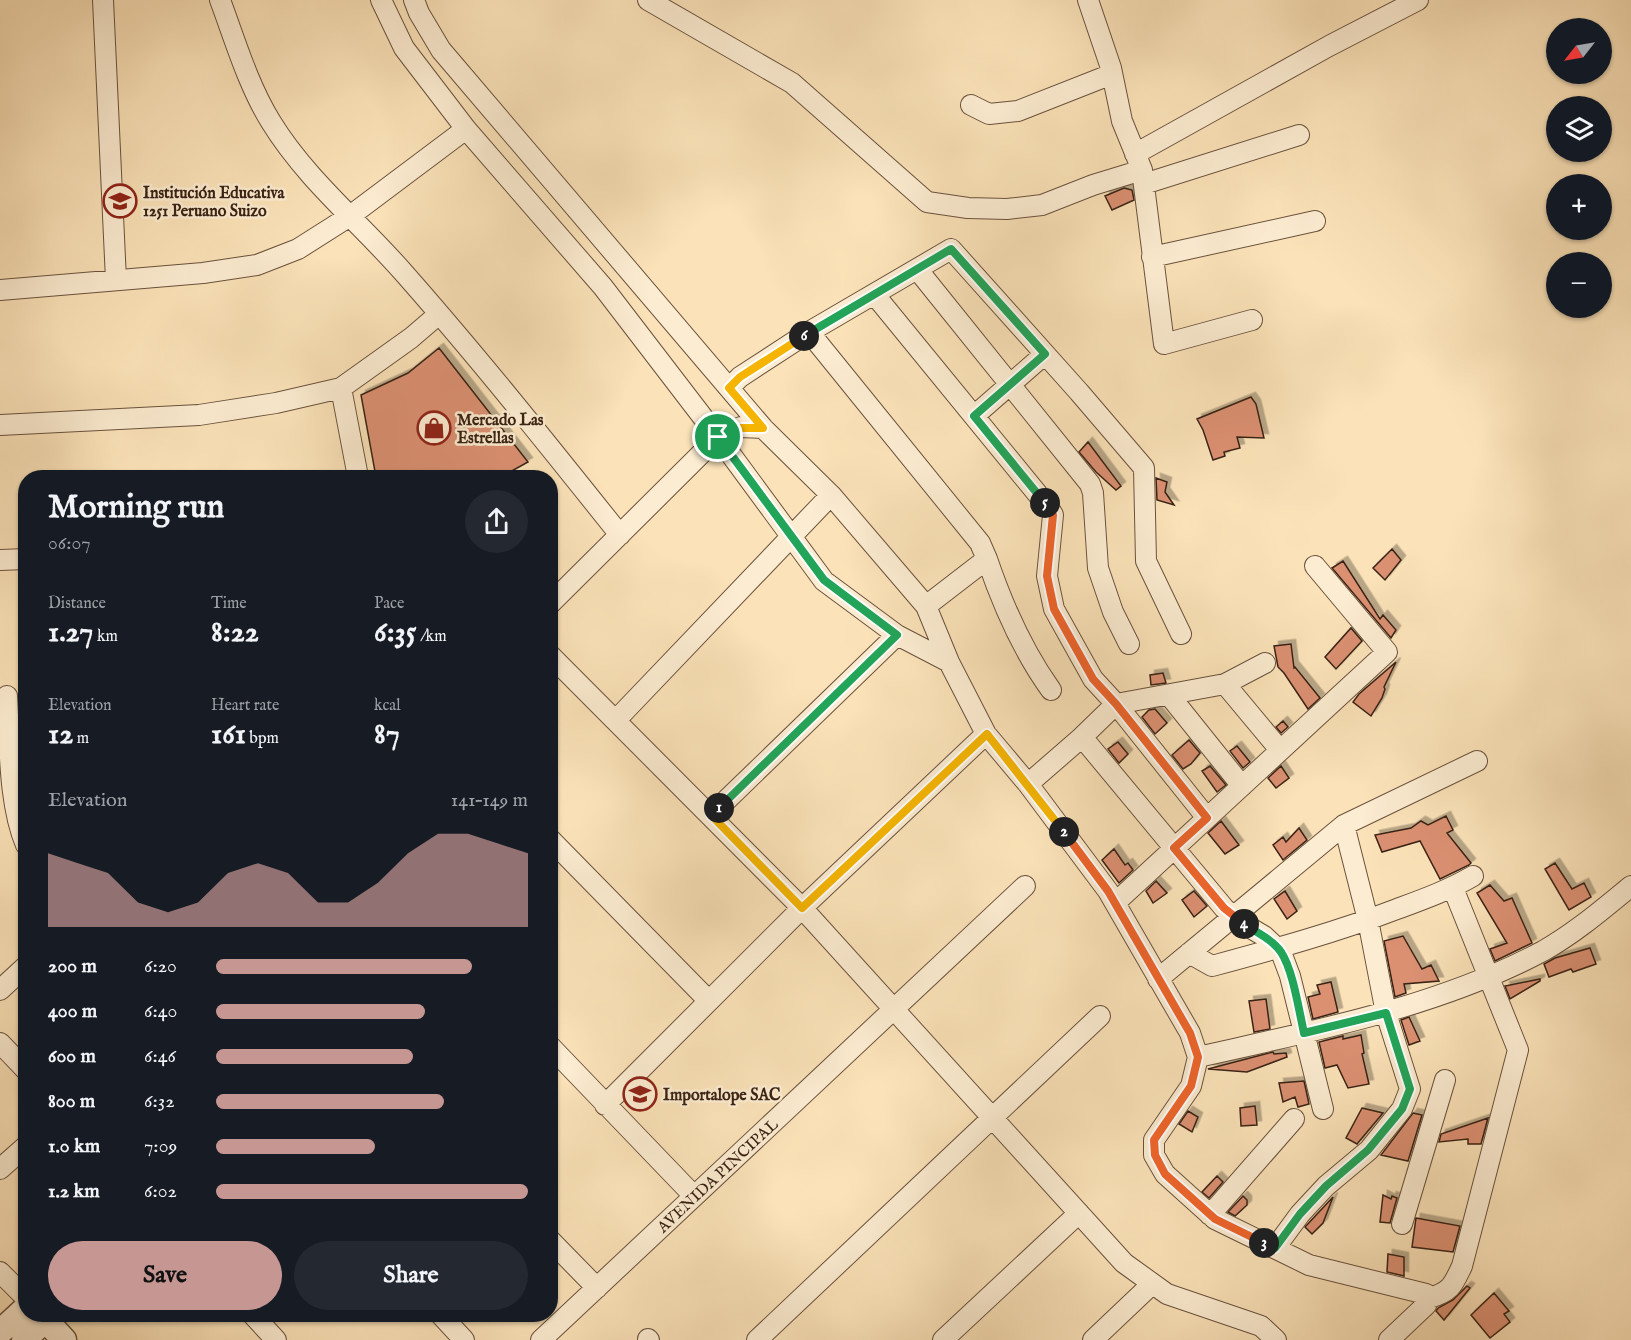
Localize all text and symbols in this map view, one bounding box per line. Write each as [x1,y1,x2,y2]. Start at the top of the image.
north arrow [1546,18,1612,84]
map controls [1546,18,1612,318]
button: layers [1546,96,1612,162]
button: + [1546,174,1612,240]
school or university icon: Institución Educativa 1251 Peruano Suizo [102,183,138,219]
place label: Institución Educativa 1251 Peruano Suizo [143,184,286,222]
button: − [1546,252,1612,318]
pin: 6 [789,321,819,351]
text: 6 [801,326,807,346]
shop icon: Mercado Las Estrellas [416,410,452,446]
place label: Mercado Las Estrellas [457,411,544,449]
pin [692,411,743,462]
icon: arrive [701,420,734,453]
text: Morning run [48,487,224,529]
pin: 5 [1030,488,1060,518]
button: share [465,490,528,553]
text: 5 [1042,493,1048,513]
text: 06:07 [48,531,91,556]
text: Distance [48,594,106,614]
text: Time [211,594,247,614]
text: Pace [374,594,404,614]
text: 1.27 [48,614,93,652]
text: 8:22 [211,614,259,652]
text: 6:35 [374,614,417,652]
text: km [93,627,118,647]
text: /km [417,627,447,647]
text: Elevation [48,696,111,716]
text: Heart rate [211,696,279,716]
text: kcal [374,696,401,716]
text: 12 [48,716,73,754]
text: 161 [211,716,246,754]
text: 87 [374,716,400,754]
text: m [73,729,89,749]
text: bpm [246,729,279,749]
text: Elevation [48,788,127,813]
text: 141–149 m [451,788,528,813]
pin: 1 [704,793,734,823]
text: 1 [716,798,722,818]
pin: 2 [1049,817,1079,847]
text: 2 [1060,822,1068,842]
pin: 4 [1229,909,1259,939]
text: 4 [1240,914,1248,934]
text: 200 m [48,954,97,979]
text: 6:20 [144,954,177,979]
text: 400 m [48,999,97,1024]
text: 6:40 [144,999,177,1024]
text: 600 m [48,1044,96,1069]
text: 6:46 [144,1044,176,1069]
school or university icon: Importalope SAC [622,1076,658,1112]
place label: Importalope SAC [663,1086,781,1106]
text: 800 m [48,1089,95,1114]
text: 6:32 [144,1089,175,1114]
street label: AVENIDA PINCIPAL [653,1115,784,1238]
text: 1.0 km [48,1134,100,1159]
text: 7:09 [144,1134,177,1159]
text: 1.2 km [48,1179,100,1204]
text: 6:02 [144,1179,177,1204]
pin: 3 [1249,1228,1279,1258]
text: 3 [1261,1233,1267,1253]
button: Save [48,1241,282,1310]
button: Share [294,1241,528,1310]

